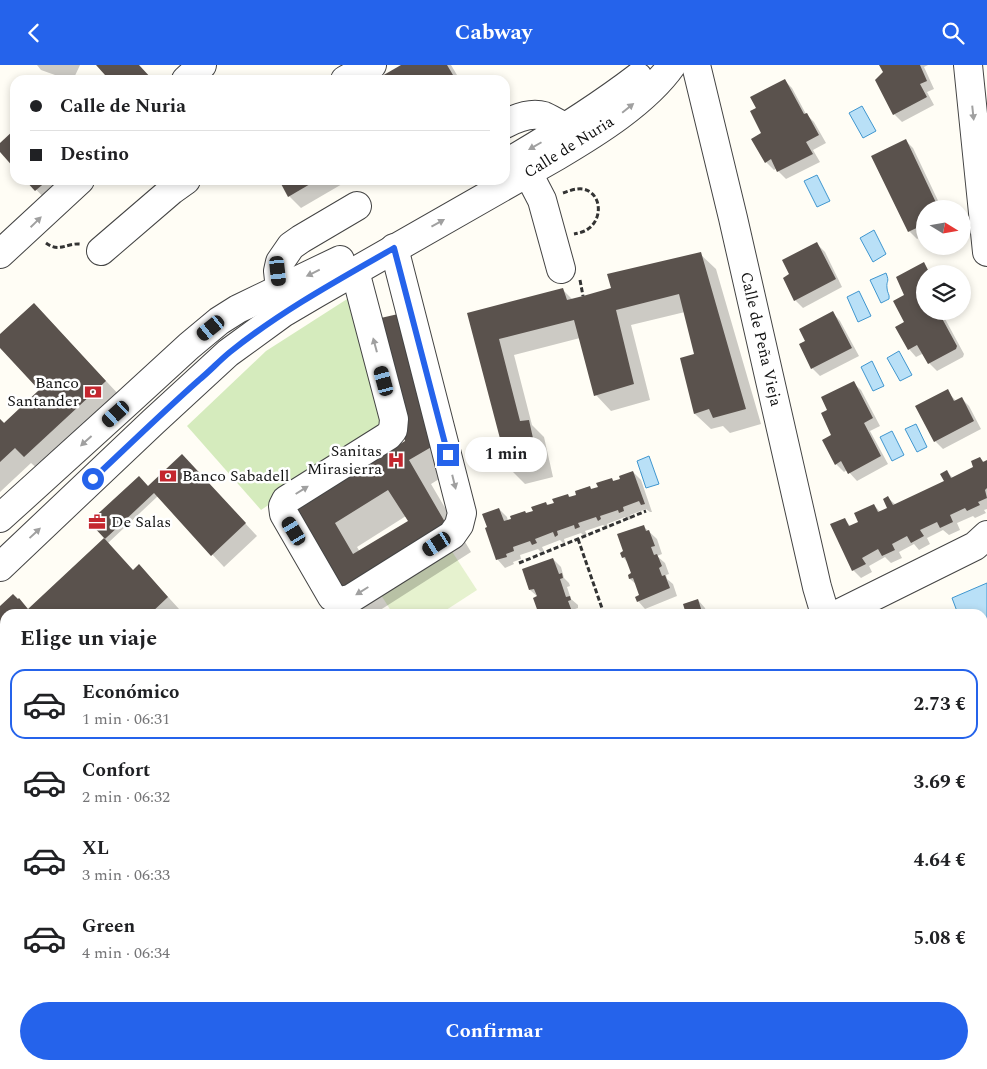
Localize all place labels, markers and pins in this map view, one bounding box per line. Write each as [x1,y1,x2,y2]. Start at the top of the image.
place label: Banco Santander [7,371,79,413]
bank icon: Banco Santander [83,382,103,402]
place label: Sanitas Mirasierra [307,439,382,481]
hospital icon: Sanitas Mirasierra [386,450,406,470]
place label: Banco Sabadell [182,464,290,488]
bank icon: Banco Sabadell [158,466,178,486]
place label: De Salas [111,510,171,534]
office icon: De Salas [87,512,107,532]

